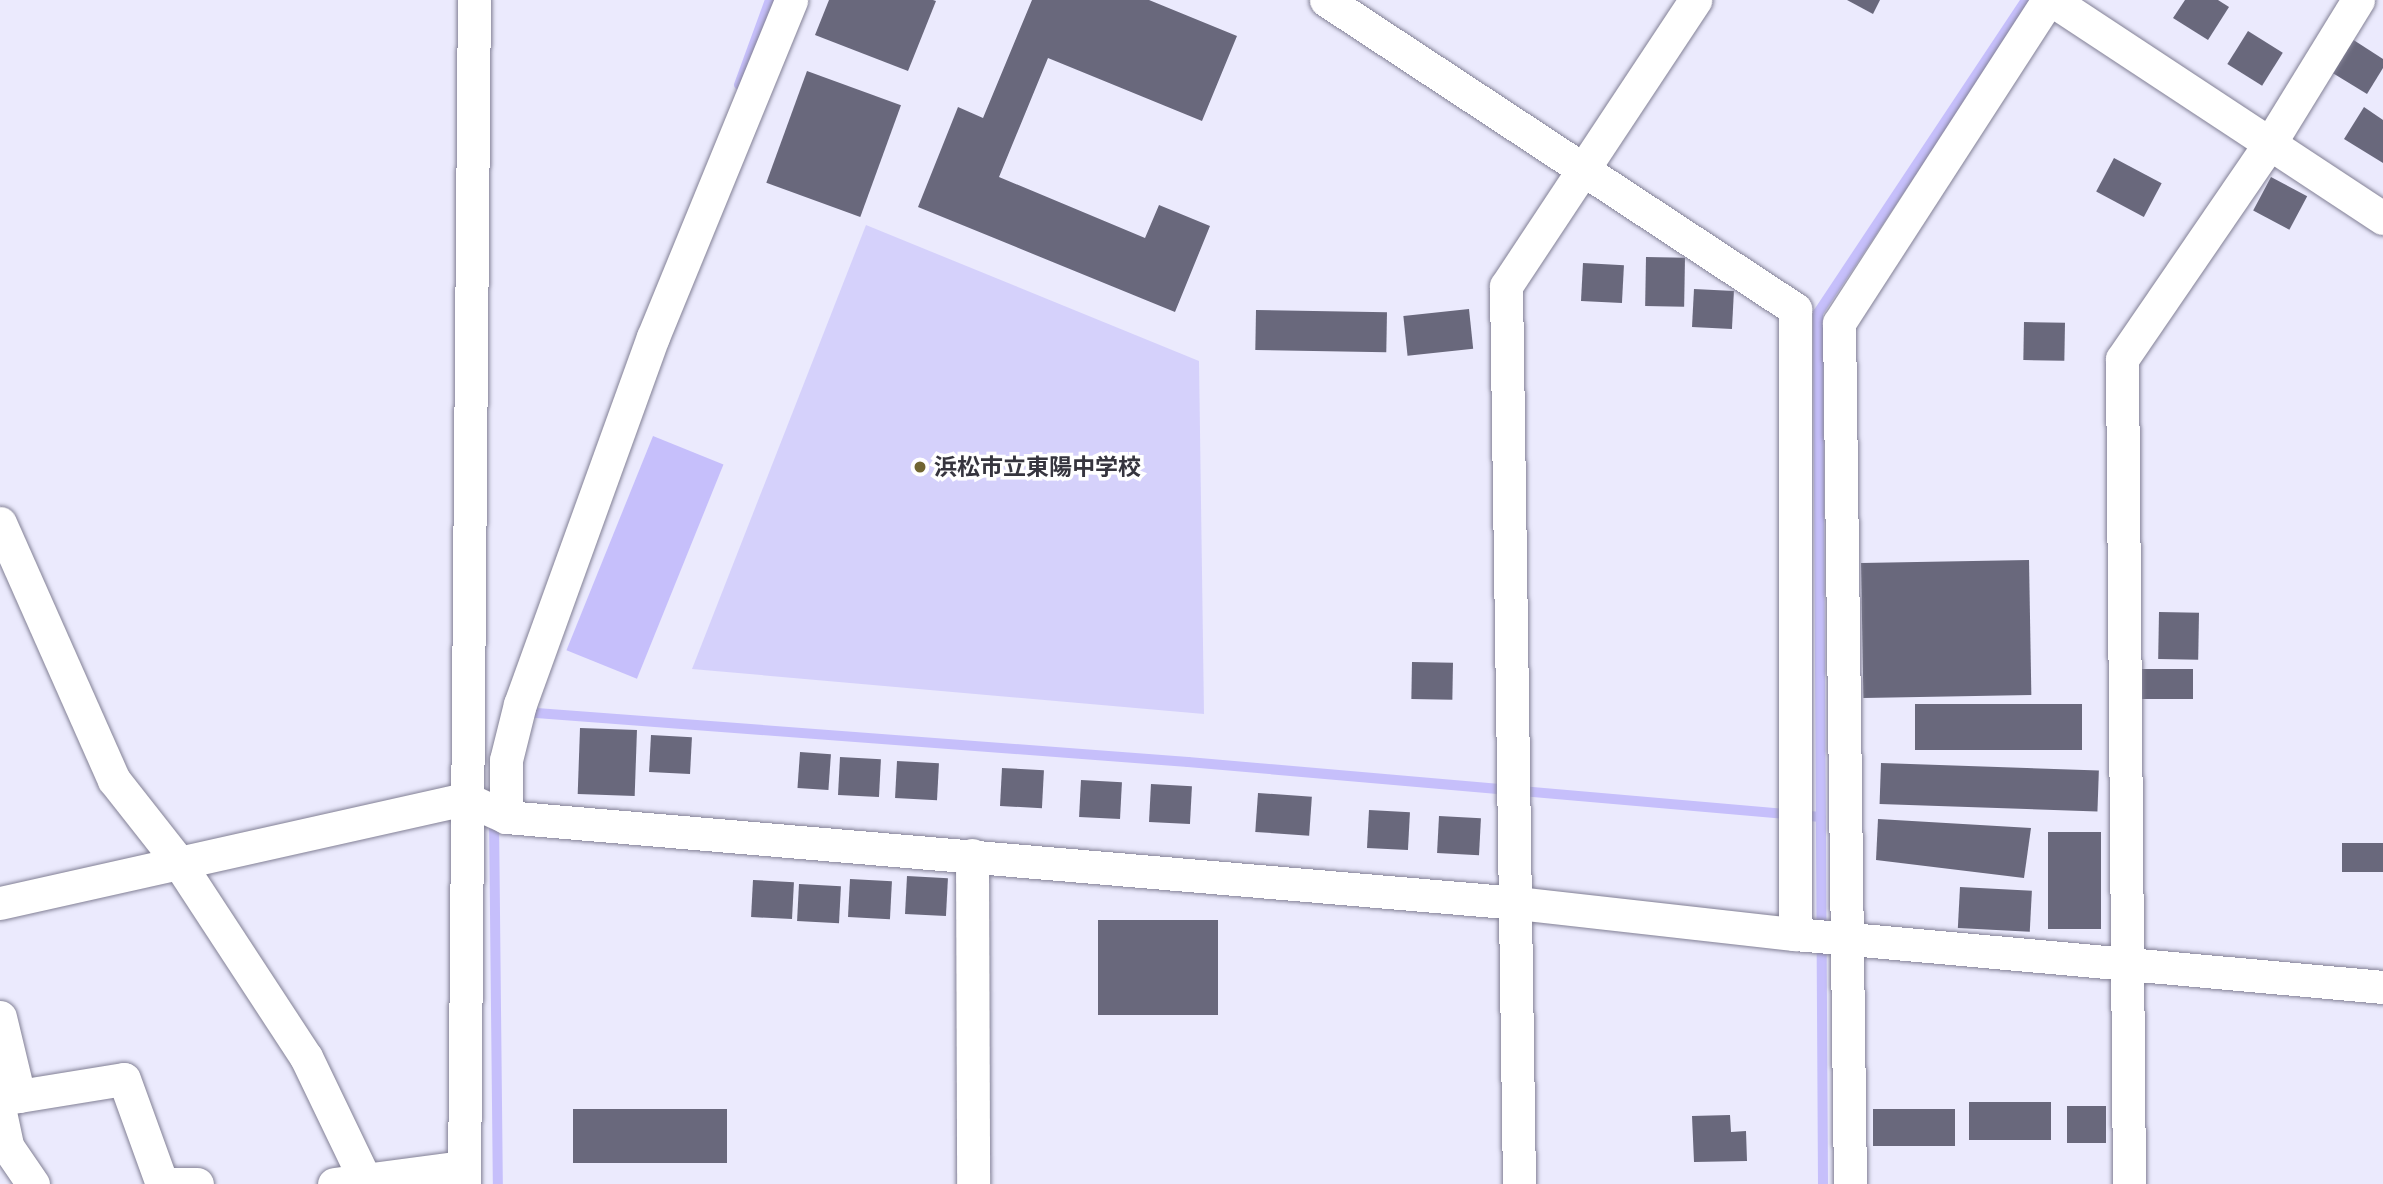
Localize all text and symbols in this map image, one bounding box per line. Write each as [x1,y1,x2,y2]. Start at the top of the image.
place label: 浜松市立東陽中学校 [934,453,1141,481]
marker: 浜松市立東陽中学校 [912,459,928,475]

